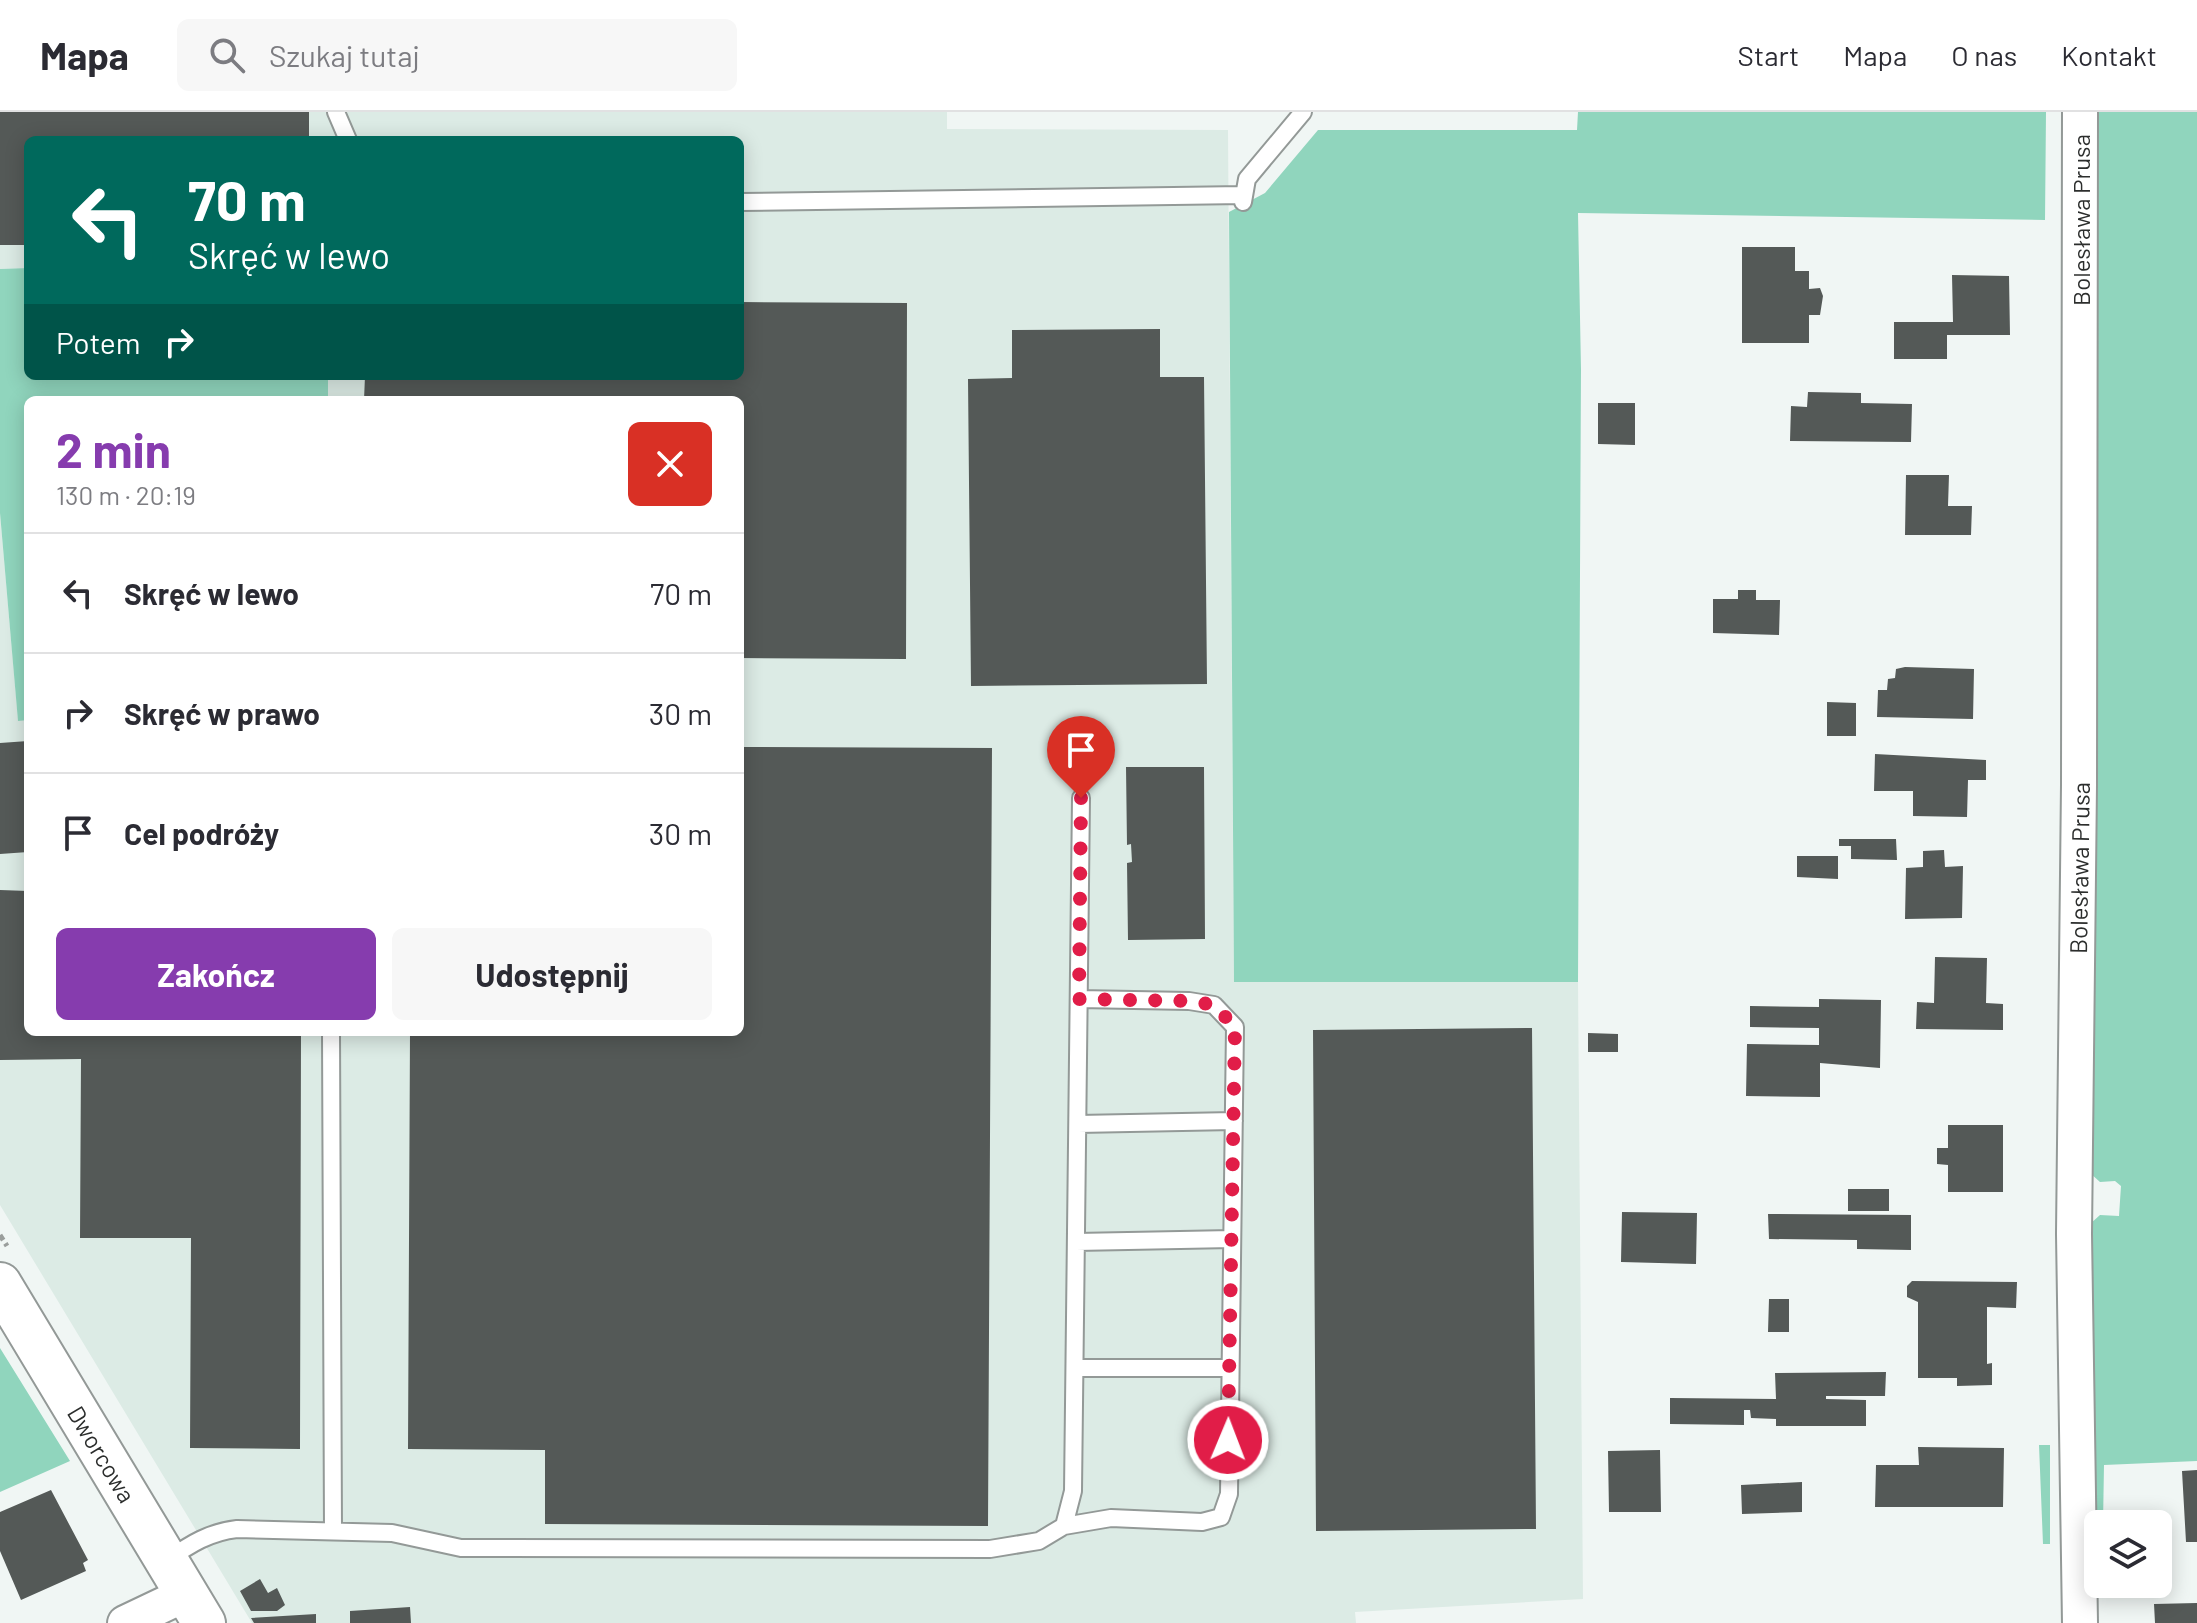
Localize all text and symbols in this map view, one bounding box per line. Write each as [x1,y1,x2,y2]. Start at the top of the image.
search box [177,19,737,91]
text: Mapa [40,32,129,78]
icon: search [205,33,249,77]
text: Szukaj tutaj [269,37,420,73]
text: Start [1738,38,1799,72]
text: Mapa [1843,38,1907,72]
text: O nas [1951,38,2017,72]
text: Kontakt [2061,38,2157,72]
street label: Bolesława Prusa [2066,134,2095,306]
text: 70 m [188,165,306,232]
icon: left [56,168,160,272]
text: Skręć w lewo [188,233,390,276]
icon: right [157,320,201,364]
text: Potem [56,324,141,360]
text: 2 min [56,420,171,478]
button: close [628,422,712,506]
text: 130 m · 20:19 [56,479,196,510]
icon: left [56,571,100,615]
text: Skręć w lewo [124,575,299,611]
text: 70 m [650,575,712,611]
icon: right [56,691,100,735]
text: Skręć w prawo [124,695,320,731]
text: 30 m [649,695,712,731]
pin [1047,716,1115,798]
icon: arrive [1059,728,1103,772]
street label: Bolesława Prusa [2063,782,2095,954]
icon: arrive [56,811,100,855]
text: Cel podróży [124,815,279,851]
text: 30 m [649,815,712,851]
button: Zakończ [56,928,376,1020]
button: Udostępnij [392,928,712,1020]
position arrow [1186,1398,1270,1482]
street label: Dworcowa [62,1400,142,1508]
map controls [2084,1510,2172,1598]
button: layers [2084,1510,2172,1598]

